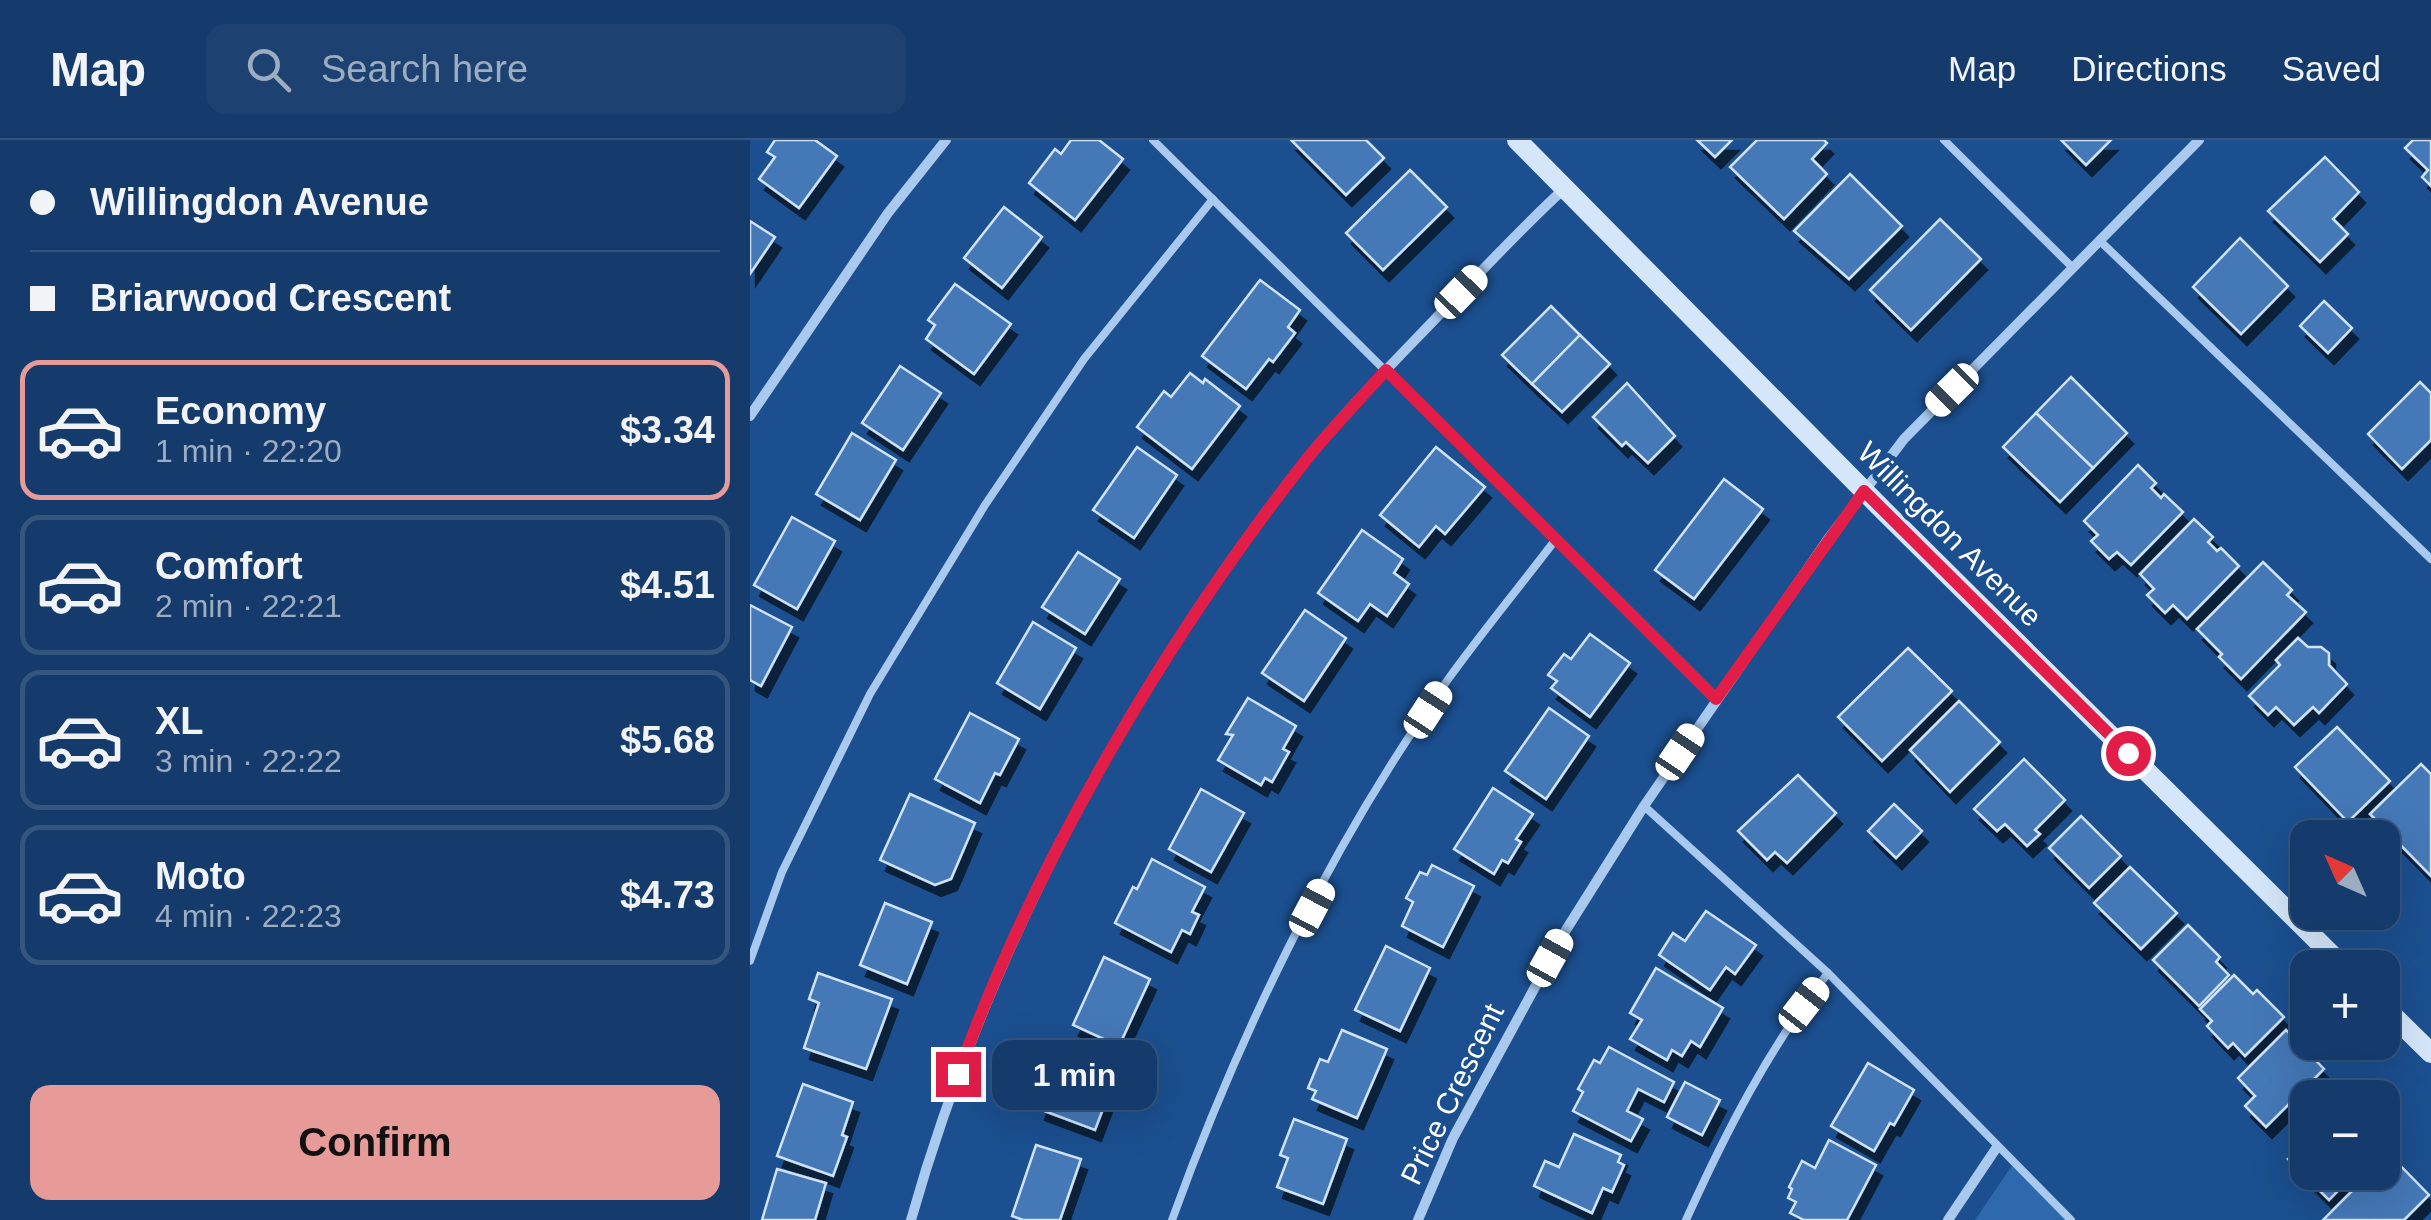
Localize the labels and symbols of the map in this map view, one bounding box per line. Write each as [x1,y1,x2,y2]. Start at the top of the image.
car [1429,260,1493,324]
car [1920,358,1984,422]
street label: Willingdon Avenue [1851,435,2049,633]
car [1399,677,1457,743]
car [1651,719,1709,785]
route start [2106,731,2151,776]
north arrow [2290,820,2400,930]
car [1285,874,1339,942]
car [1522,924,1578,992]
car [1774,972,1834,1038]
street label: Price Crescent [1394,998,1510,1190]
callout: 1 min [993,1039,1158,1109]
route end [936,1052,981,1097]

